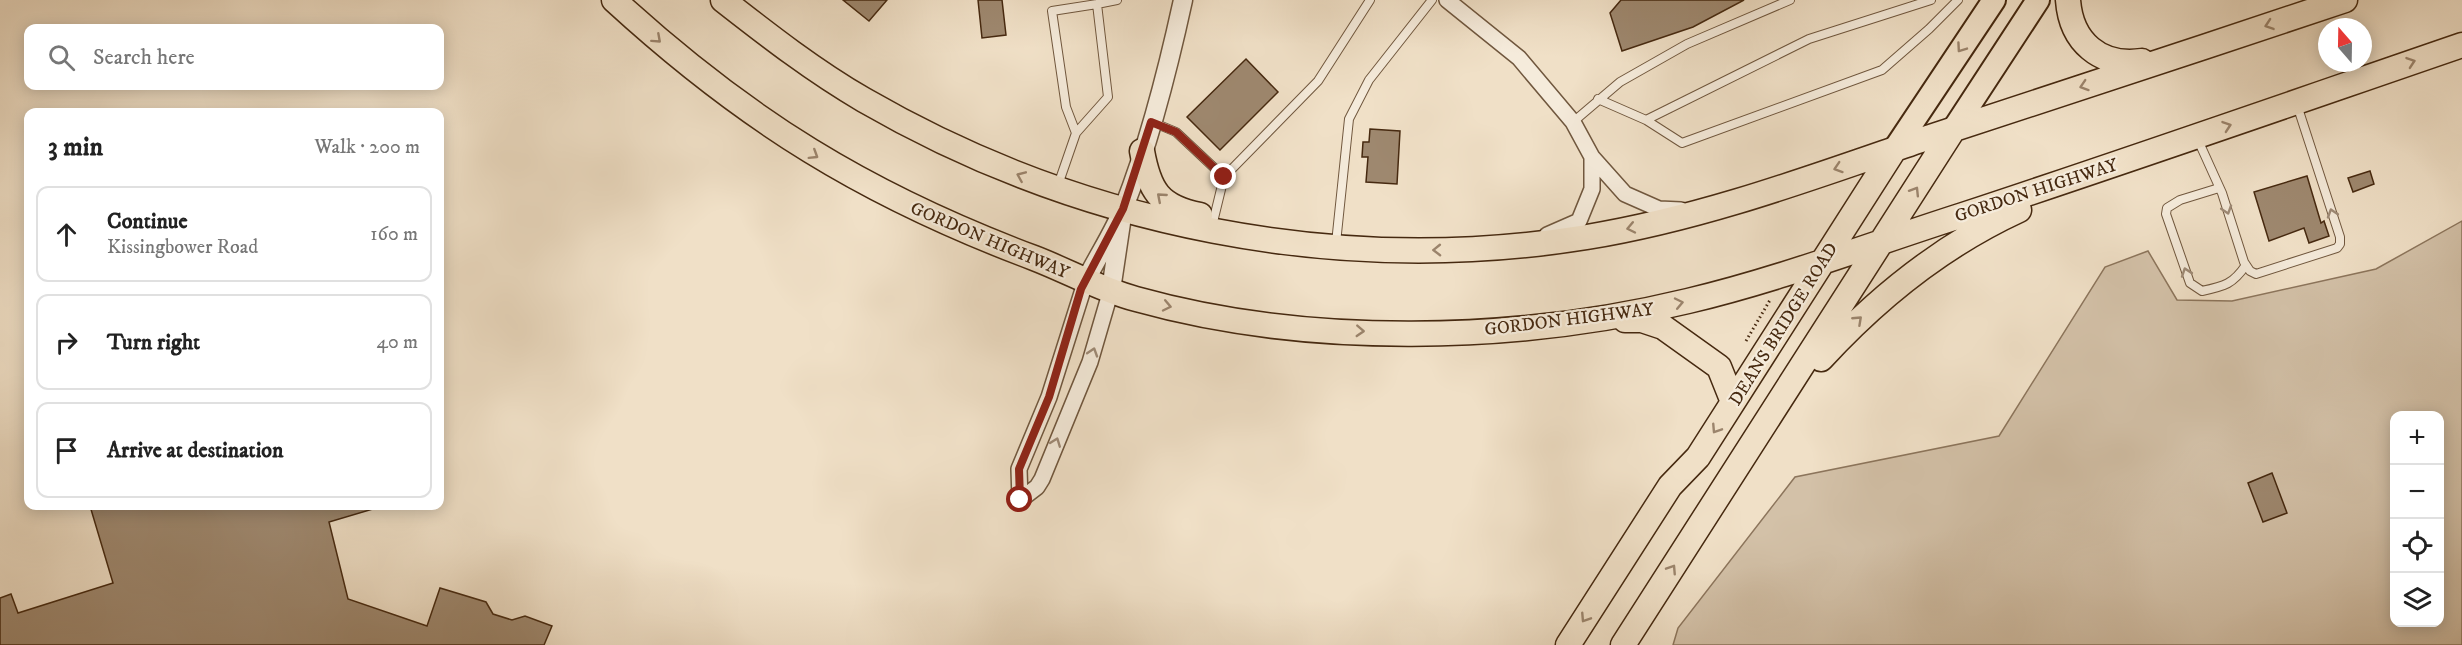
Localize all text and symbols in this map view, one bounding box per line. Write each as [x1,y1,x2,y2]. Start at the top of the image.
one-way arrow [2265,18,2275,31]
north arrow [2318,18,2372,72]
search box [24,24,444,90]
one-way arrow [650,32,661,43]
icon: search [45,41,78,74]
one-way arrow [1957,42,1968,53]
text: Search here [93,44,195,71]
one-way arrow [2405,57,2416,70]
one-way arrow [2079,79,2090,92]
one-way arrow [2221,120,2232,133]
text: 3 min [48,131,103,164]
text: Walk · 200 m [314,135,420,160]
one-way arrow [808,147,818,159]
street label: GORDON HIGHWAY [1952,154,2121,228]
one-way arrow [1833,160,1844,173]
route end [1210,163,1236,189]
one-way arrow [1016,171,1027,183]
one-way arrow [1907,187,1919,197]
one-way arrow [1157,193,1168,204]
street label: GORDON HIGHWAY [907,198,1073,285]
one-way arrow [2220,204,2232,214]
text: Continue [107,208,188,235]
one-way arrow [2327,208,2339,219]
icon: ahead [50,218,83,251]
one-way arrow [1626,221,1636,234]
text: 160 m [370,222,418,247]
text: Kissingbower Road [107,235,258,260]
street label: DEANS BRIDGE ROAD [1725,239,1843,410]
one-way arrow [1433,244,1442,256]
one-way arrow [2181,267,2193,278]
one-way arrow [1674,297,1684,310]
one-way arrow [1162,299,1172,312]
street label: GORDON HIGHWAY [1483,299,1656,341]
one-way arrow [1850,317,1861,328]
one-way arrow [1356,325,1365,338]
icon: right [50,326,83,359]
text: Turn right [107,329,200,356]
text: 40 m [376,330,418,355]
one-way arrow [1086,347,1099,358]
map controls [2390,411,2444,627]
button: + [2390,411,2444,465]
one-way arrow [1711,423,1723,433]
icon: arrive [50,434,83,467]
text: Arrive at destination [107,437,284,464]
one-way arrow [1049,438,1061,449]
button: − [2390,465,2444,519]
route start [1006,486,1032,512]
button: locate [2390,519,2444,573]
one-way arrow [1665,565,1677,575]
button: layers [2390,573,2444,627]
one-way arrow [1581,612,1592,623]

